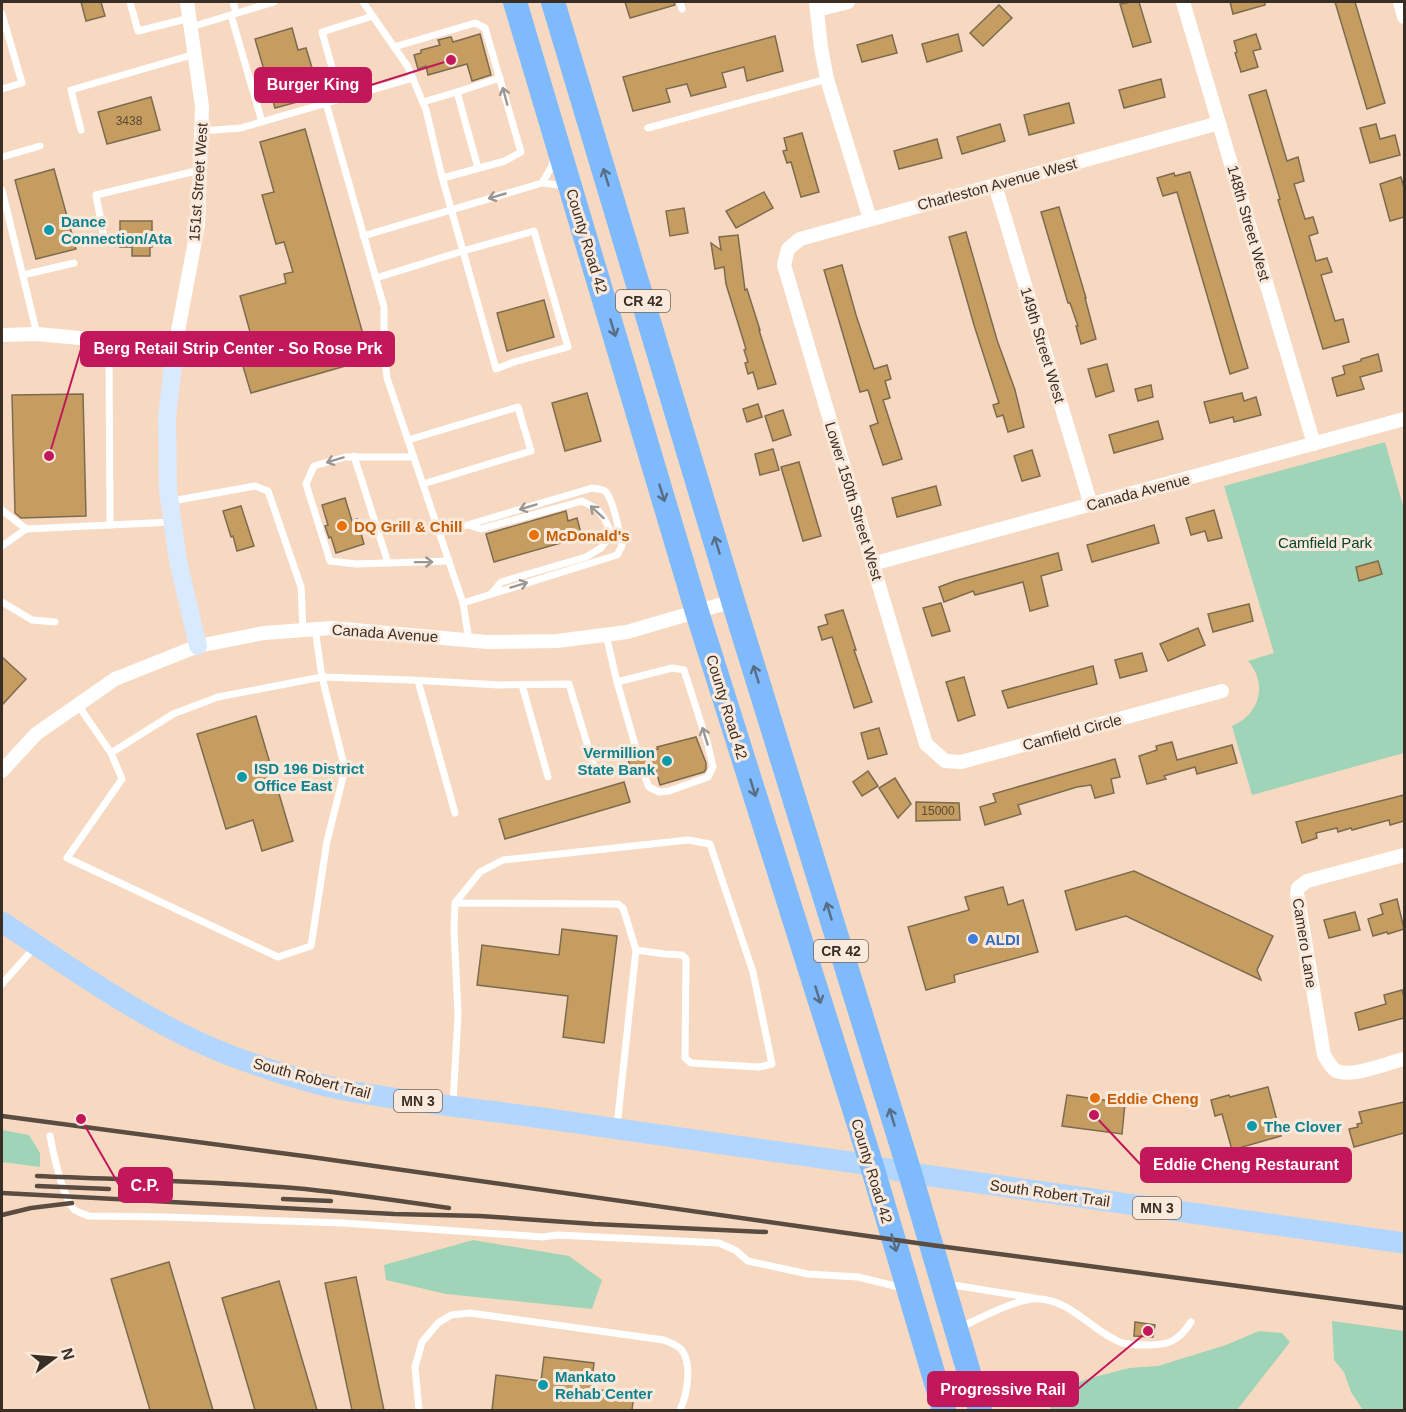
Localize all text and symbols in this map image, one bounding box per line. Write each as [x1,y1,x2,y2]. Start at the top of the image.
callout: Burger King [255,68,371,102]
text: Burger King [267,76,359,93]
one-way arrow [499,87,510,106]
house number: 3438 [116,114,143,128]
street label: 151st Street West [185,121,211,242]
street label: Charleston Avenue West [915,154,1079,214]
street label: 148th Street West [1224,163,1274,284]
one-way arrow [600,168,611,187]
street label: County Road 42 [563,187,611,295]
one-way arrow [488,191,507,202]
place label: Dance Connection/Ata [61,213,172,247]
marker: Dance Connection/Ata [42,223,56,237]
street label: 149th Street West [1017,285,1069,406]
road number: CR 42 [616,290,670,312]
one-way arrow [608,319,619,338]
callout: Berg Retail Strip Center - So Rose Prk [81,332,394,366]
text: Berg Retail Strip Center - So Rose Prk [94,340,383,357]
street label: Lower 150th Street West [822,420,886,583]
one-way arrow [326,455,345,466]
street label: Canada Avenue [1084,470,1192,514]
one-way arrow [657,483,668,502]
one-way arrow [519,502,538,513]
one-way arrow [590,505,605,519]
place label: DQ Grill & Chill [354,518,462,535]
marker: DQ Grill & Chill [335,519,349,533]
place label: McDonald's [546,527,630,544]
marker: McDonald's [527,528,541,542]
park label: Camfield Park [1278,534,1373,551]
one-way arrow [711,536,722,555]
one-way arrow [414,556,434,568]
one-way arrow [509,579,528,590]
street label: Canada Avenue [331,621,439,645]
street label: County Road 42 [703,653,751,761]
one-way arrow [750,665,761,684]
street label: Camfield Circle [1021,711,1123,753]
one-way arrow [699,727,710,746]
place label: Vermillion State Bank [577,744,656,778]
marker: Vermillion State Bank [660,754,674,768]
place label: ISD 196 District Office East [254,760,364,794]
marker: ISD 196 District Office East [235,770,249,784]
one-way arrow [748,778,759,797]
house number: 15000 [921,804,955,818]
street label: Camero Lane [1289,897,1321,989]
one-way arrow [823,902,834,921]
place label: ALDI [985,931,1020,948]
marker: ALDI [966,932,980,946]
road number: CR 42 [814,940,868,962]
one-way arrow [813,985,824,1004]
street label: South Robert Trail [251,1054,373,1102]
road number: MN 3 [394,1090,442,1112]
place label: Eddie Cheng [1107,1090,1199,1107]
marker: Eddie Cheng [1088,1091,1102,1105]
one-way arrow [886,1108,897,1127]
street label: County Road 42 [848,1117,896,1225]
place label: The Clover [1264,1118,1342,1135]
marker: The Clover [1245,1119,1259,1133]
callout: Eddie Cheng Restaurant [1141,1148,1351,1182]
text: Eddie Cheng Restaurant [1153,1156,1340,1173]
callout: C.P. [119,1168,172,1202]
street label: South Robert Trail [989,1176,1111,1210]
text: C.P. [130,1177,160,1194]
road number: MN 3 [1133,1197,1181,1219]
one-way arrow [889,1233,900,1252]
north arrow [24,1328,84,1388]
text: N [58,1346,78,1362]
place label: Mankato Rehab Center [555,1368,653,1402]
callout: Progressive Rail [928,1372,1078,1406]
marker: Mankato Rehab Center [536,1378,550,1392]
text: Progressive Rail [940,1381,1066,1398]

